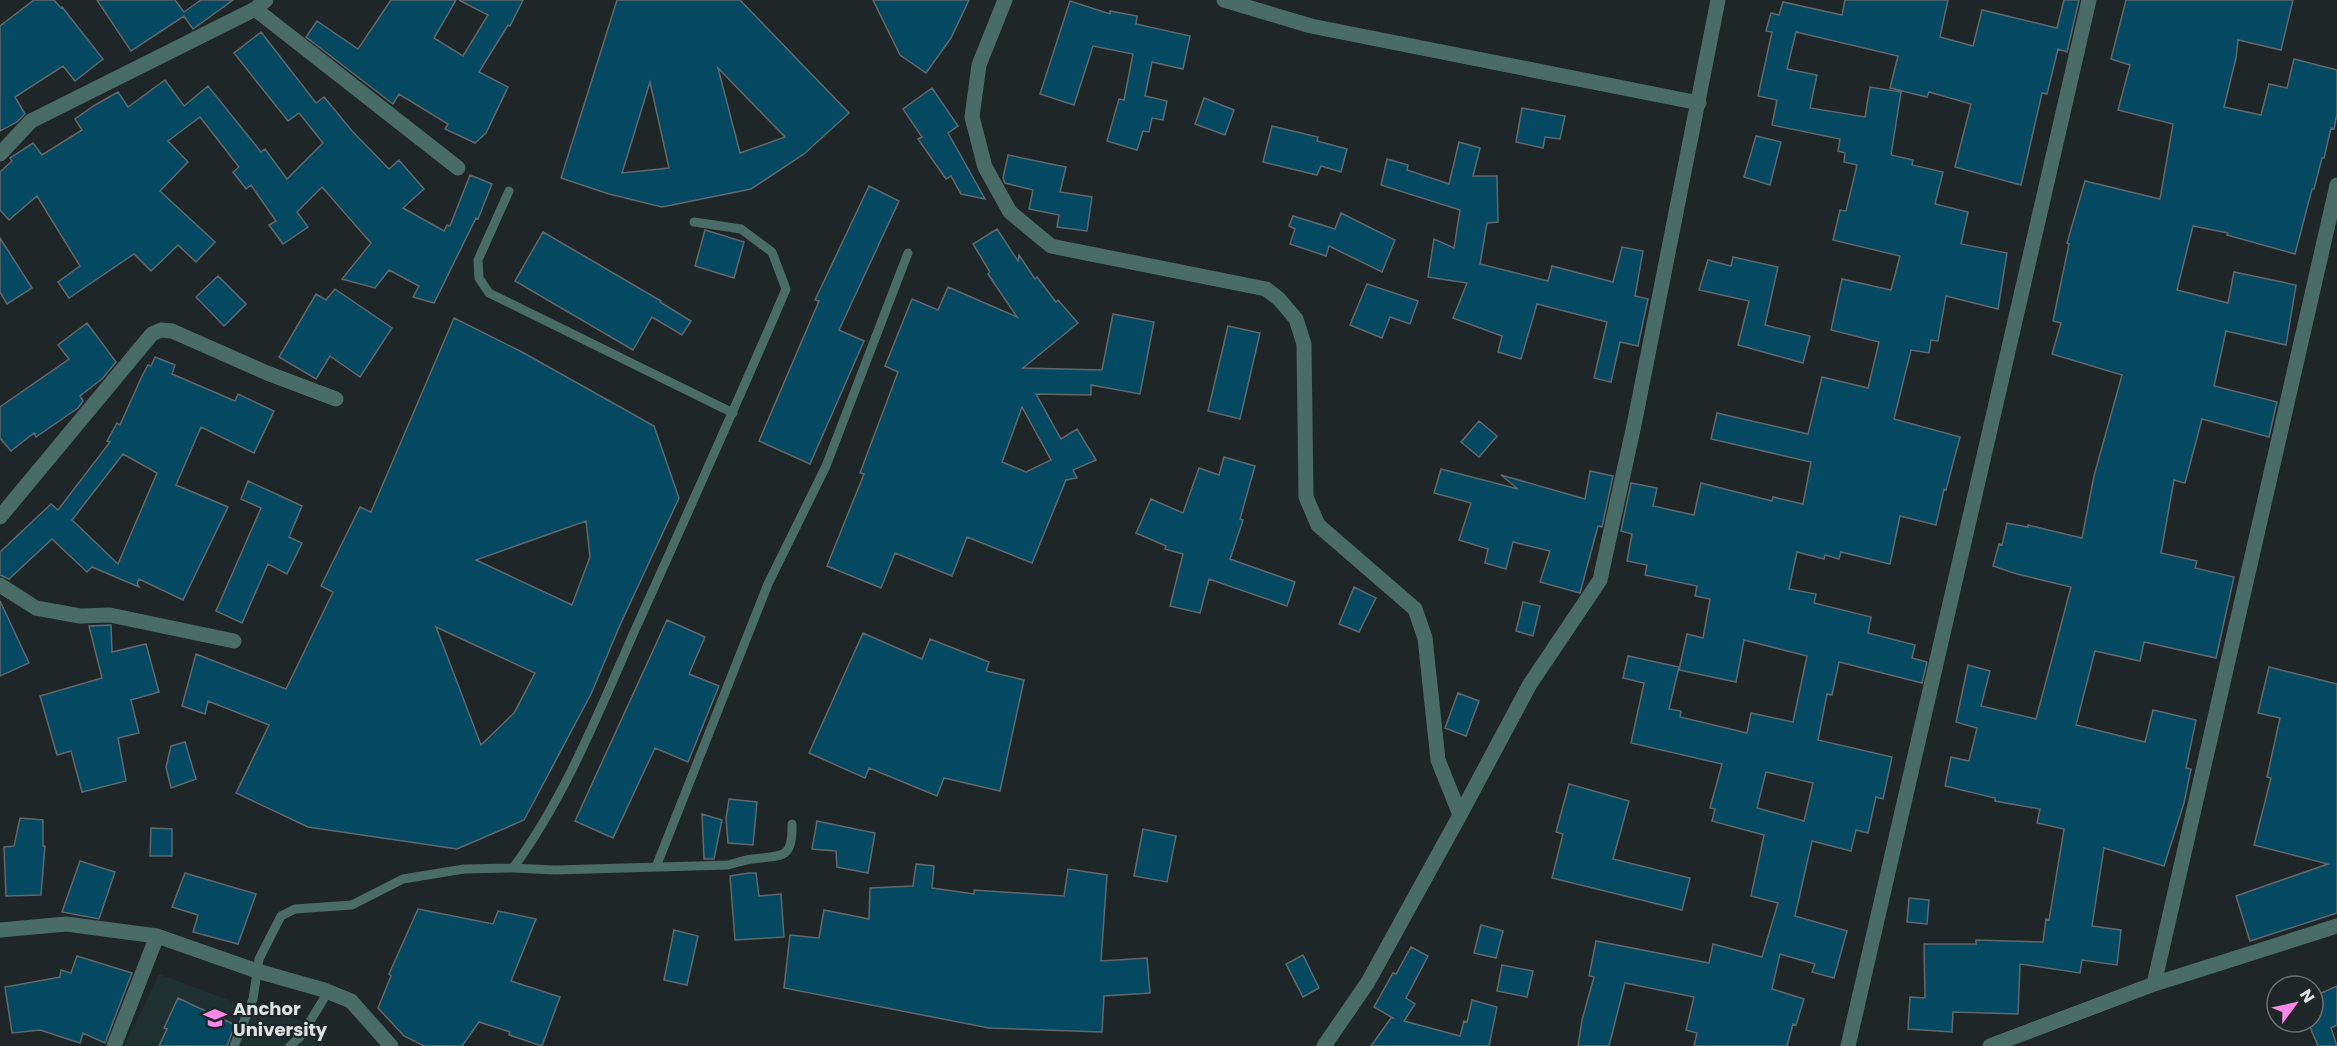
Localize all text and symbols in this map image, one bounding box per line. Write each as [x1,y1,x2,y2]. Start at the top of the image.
north arrow [2265,974,2325,1034]
text: N [2294,985,2320,1007]
place label: Anchor University [233,996,328,1042]
school or university icon: Anchor University [202,1005,228,1031]

